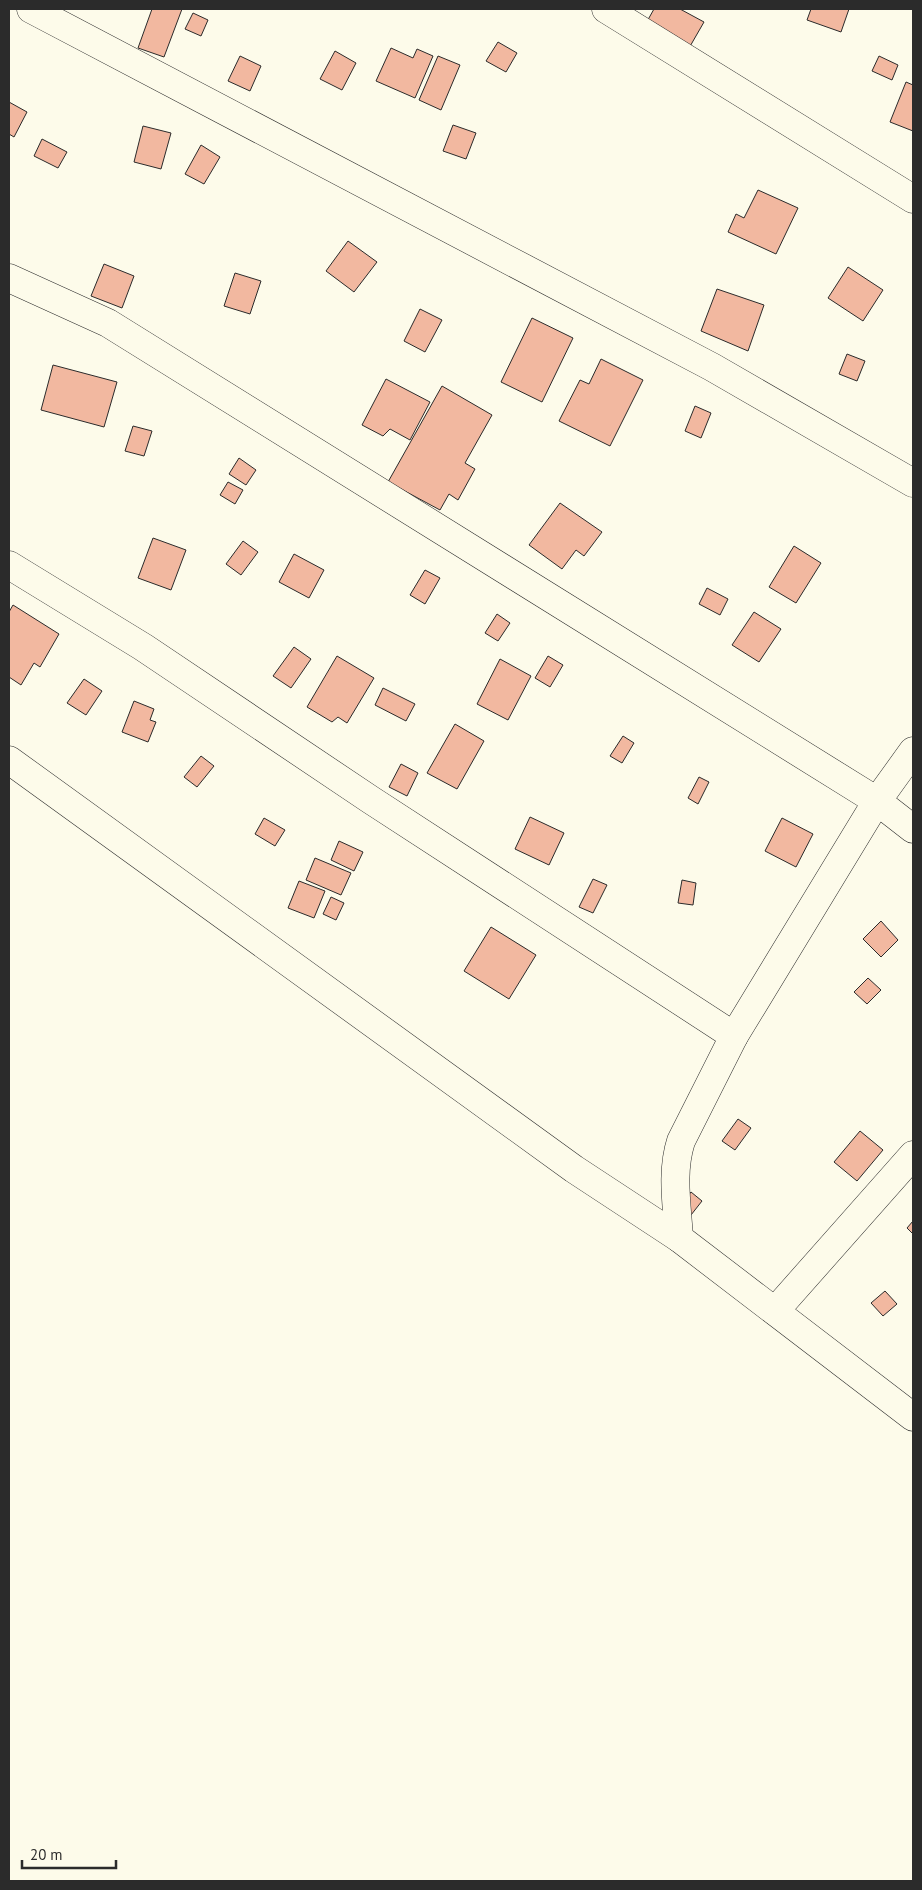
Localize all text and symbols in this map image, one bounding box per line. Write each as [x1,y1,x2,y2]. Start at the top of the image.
scale bar [22,1838,116,1870]
text: 20 m [30,1845,63,1864]

